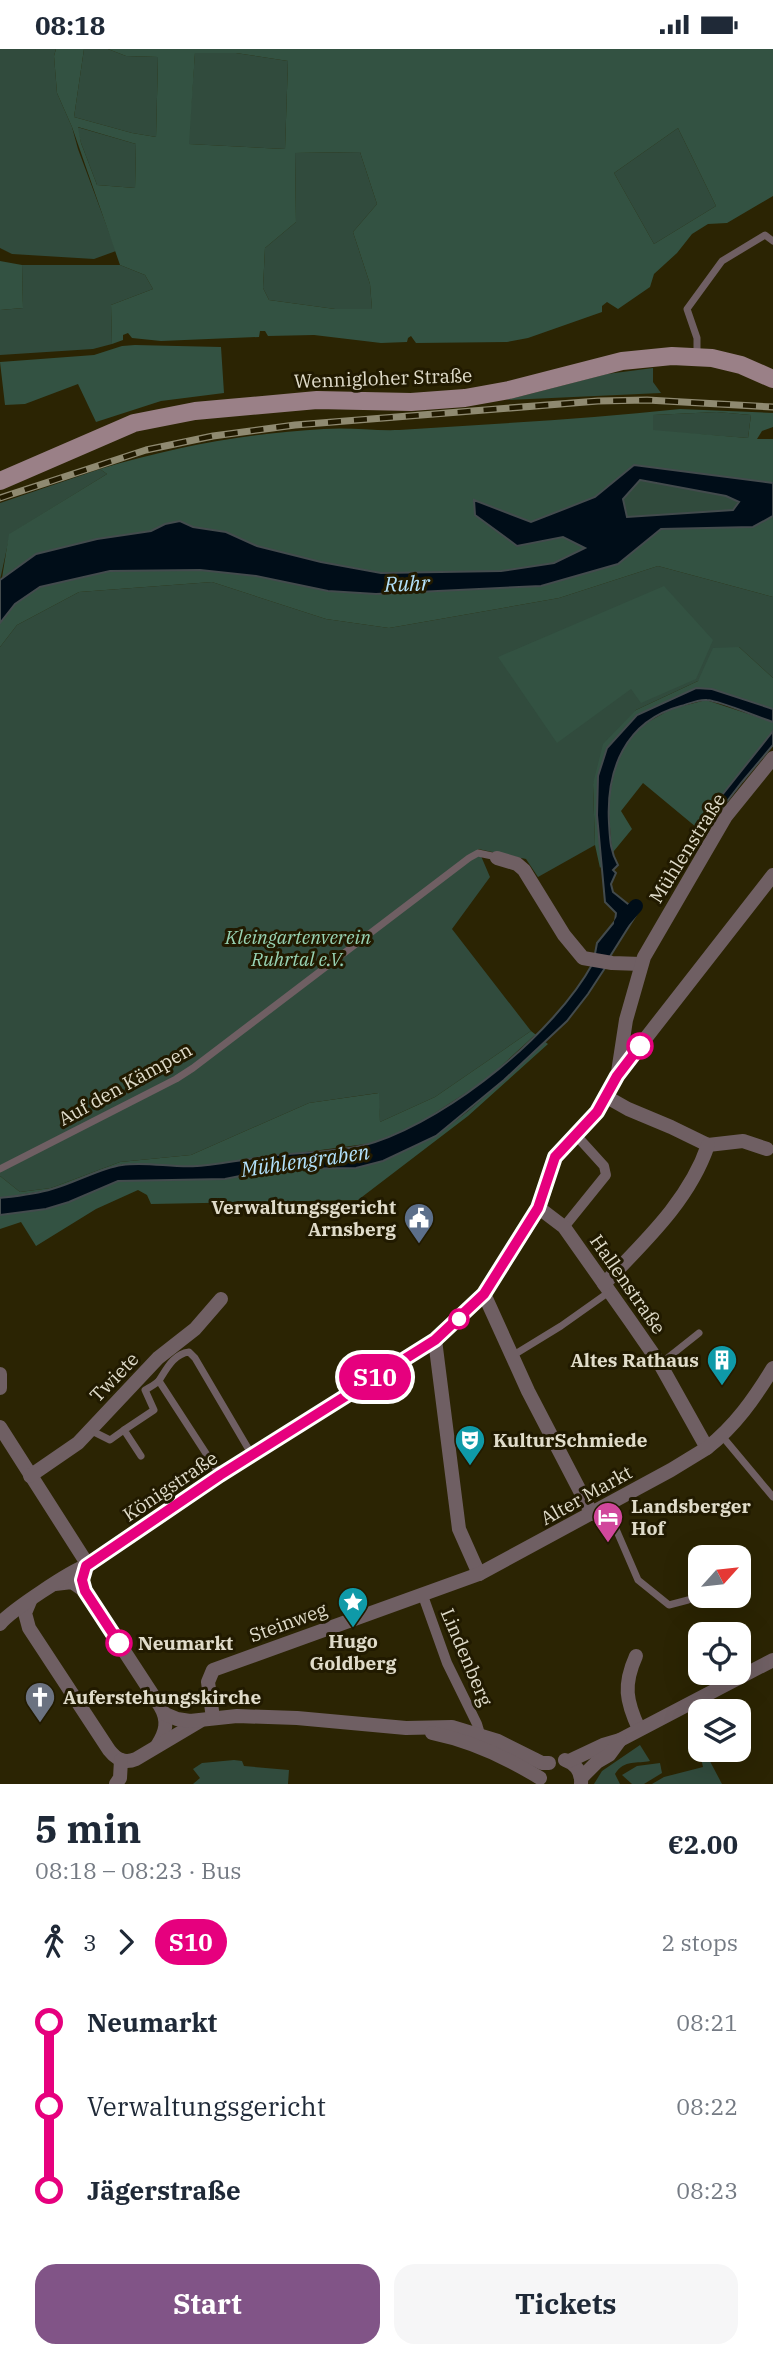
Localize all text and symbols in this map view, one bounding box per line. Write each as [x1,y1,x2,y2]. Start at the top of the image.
text: 08:18 [35,8,105,42]
street label: Wennigloher Straße [293,363,473,393]
water label: Ruhr [383,568,431,598]
street label: Mühlenstraße [644,789,730,907]
park label: Kleingartenverein Ruhrtal e.V. [224,925,371,971]
unlabelled marker [627,1033,653,1059]
street label: Auf den Kämpen [54,1037,196,1131]
water label: Mühlengraben [238,1137,371,1183]
place label: Verwaltungsgericht Arnsberg [211,1195,396,1241]
public building icon: Verwaltungsgericht Arnsberg [402,1201,436,1245]
street label: Hallenstraße [585,1230,671,1338]
unlabelled marker [449,1309,469,1329]
building icon: Altes Rathaus [705,1343,739,1387]
street label: Twiete [84,1347,144,1407]
place label: Altes Rathaus [571,1348,699,1372]
line badge: S10 [335,1354,415,1400]
text: S10 [353,1361,397,1393]
theatre icon: KulturSchmiede [453,1423,487,1467]
place label: KulturSchmiede [493,1428,648,1452]
street label: Königstraße [118,1446,222,1526]
street label: Alter Markt [536,1460,636,1530]
place label: Landsberger Hof [631,1494,751,1540]
hotel icon: Landsberger Hof [591,1500,625,1544]
north arrow [688,1545,751,1608]
map controls [688,1545,751,1762]
place icon: Hugo Goldberg [336,1585,370,1629]
street label: Steinweg [246,1597,331,1647]
street label: Lindenberg [436,1605,499,1710]
button: locate [688,1622,751,1685]
place label: Hugo Goldberg [309,1629,397,1675]
marker: Neumarkt [106,1630,132,1656]
place label: Neumarkt [138,1631,233,1655]
church icon: Auferstehungskirche [23,1680,57,1724]
place label: Auferstehungskirche [63,1685,261,1709]
button: layers [688,1699,751,1762]
text: 5 min [35,1804,141,1853]
text: €2.00 [668,1827,738,1861]
text: 08:18 – 08:23 · Bus [35,1855,242,1885]
icon: walk [35,1923,73,1961]
icon: forward [107,1923,145,1961]
text: S10 [169,1926,213,1958]
text: 3 [83,1927,97,1957]
text: 2 stops [661,1927,738,1957]
text: Neumarkt [87,2005,217,2039]
text: 08:21 [676,2007,738,2037]
text: Verwaltungsgericht [87,2089,326,2123]
text: 08:22 [676,2091,738,2121]
text: Jägerstraße [87,2173,241,2207]
text: 08:23 [676,2175,738,2205]
button: Start [35,2264,380,2344]
button: Tickets [394,2264,738,2344]

